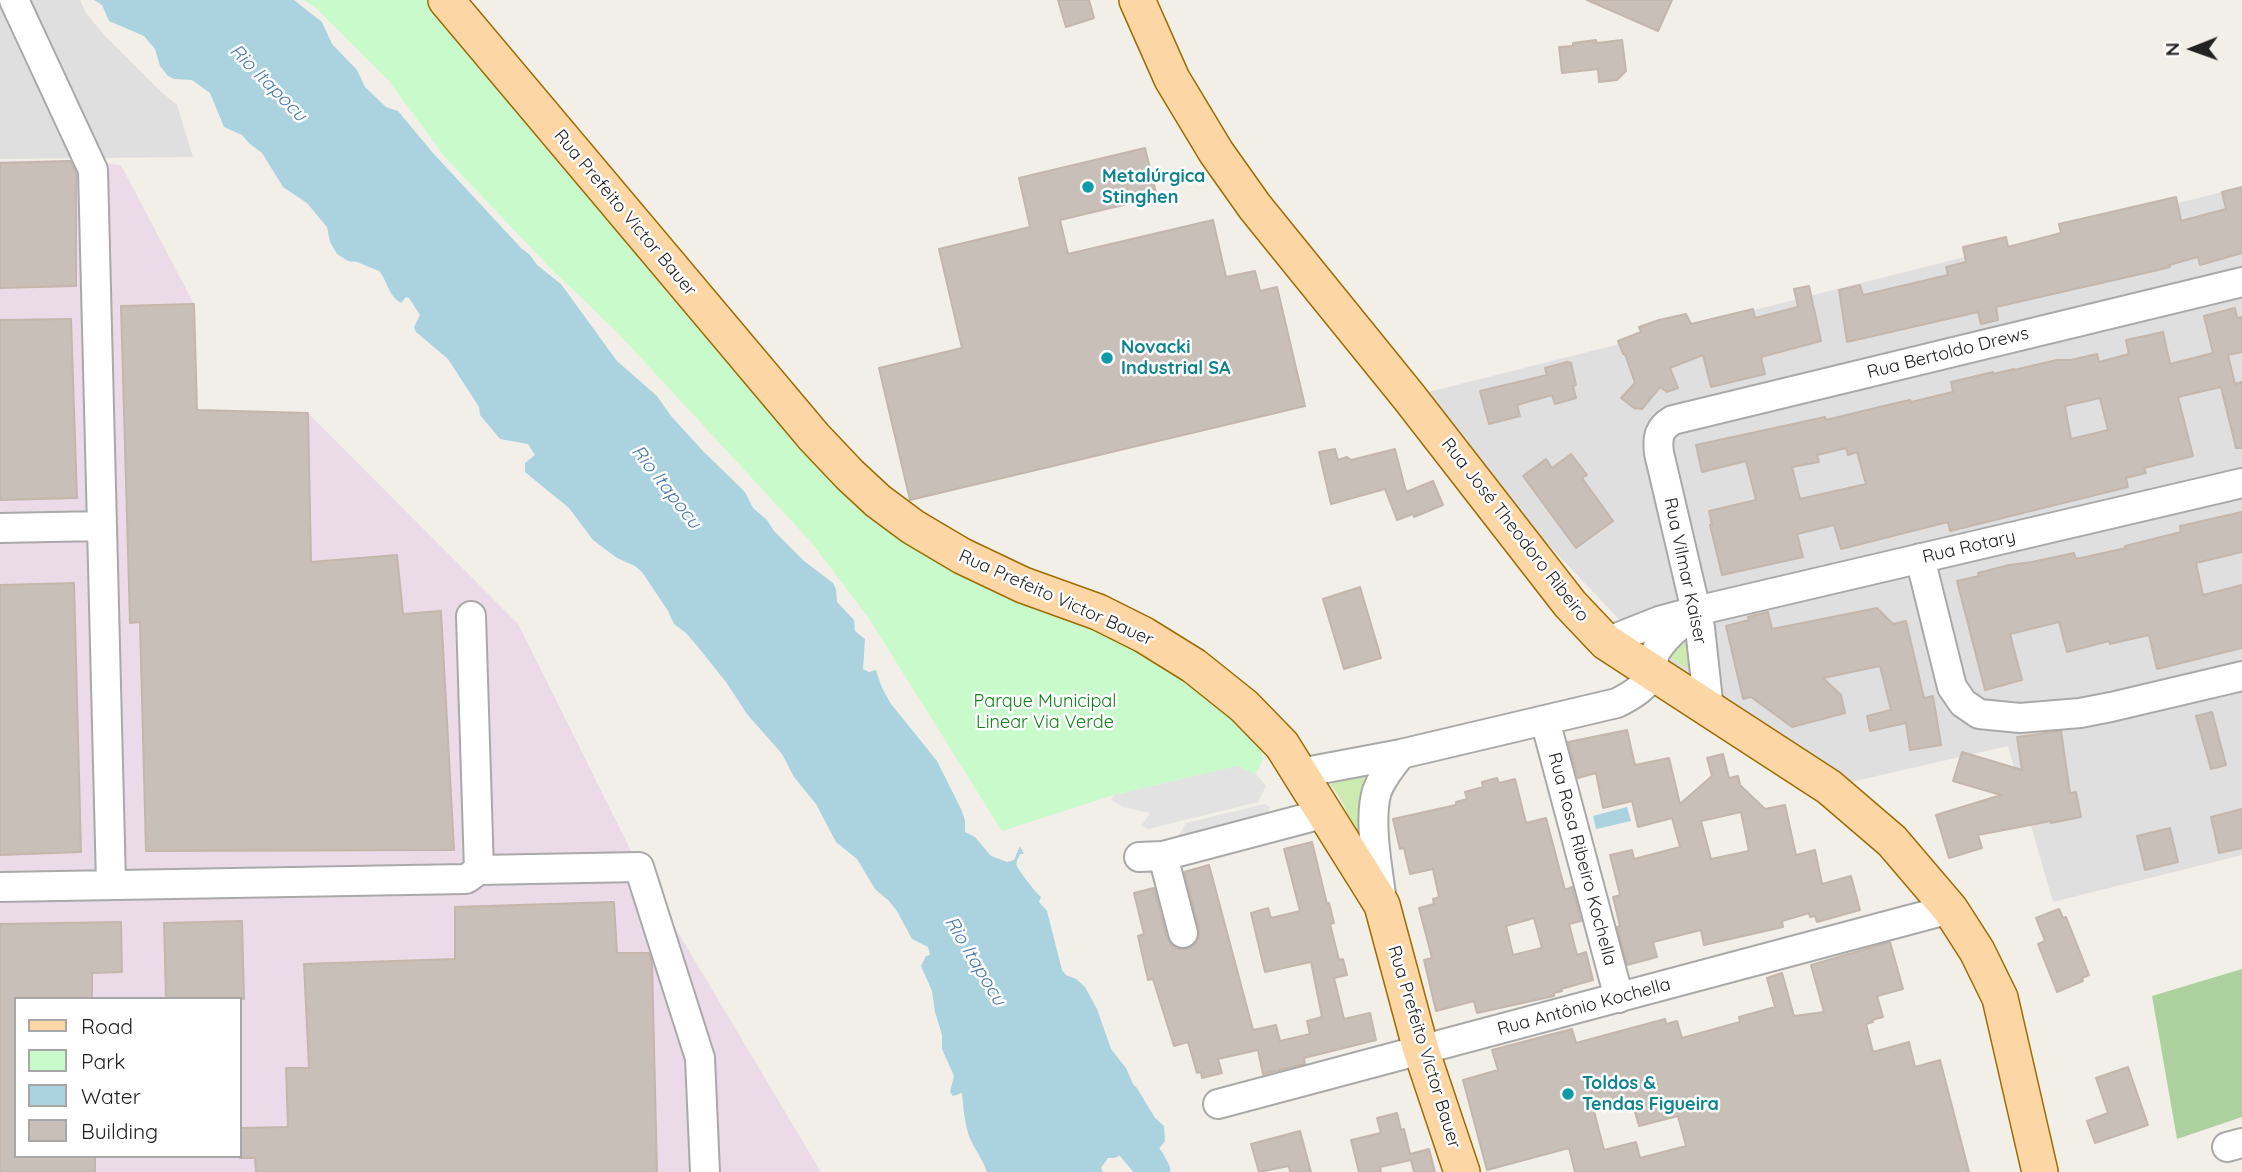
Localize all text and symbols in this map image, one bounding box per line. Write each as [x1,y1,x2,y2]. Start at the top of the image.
north arrow [2158,14,2228,84]
water label: Rio Itapocu [225,40,311,126]
text: N [2160,42,2184,57]
street label: Rua Prefeito Victor Bauer [549,125,701,301]
place label: Metalúrgica Stinghen [1102,166,1205,208]
marker: Metalúrgica Stinghen [1080,179,1096,195]
street label: Rua Bertoldo Drews [1865,322,2031,384]
place label: Novacki Industrial SA [1121,337,1230,380]
marker: Novacki Industrial SA [1099,350,1115,366]
street label: Rua José Theodoro Ribeiro [1437,434,1593,626]
water label: Rio Itapocu [626,441,706,533]
street label: Rua Vilmar Kaiser [1659,496,1711,646]
street label: Rua Rotary [1920,526,2018,568]
street label: Rua Prefeito Victor Bauer [955,545,1157,651]
park label: Parque Municipal Linear Via Verde [974,691,1116,734]
street label: Rua Rosa Ribeiro Kochella [1543,750,1621,968]
water label: Rio Itapocu [940,912,1010,1010]
street label: Rua Prefeito Victor Bauer [1383,943,1465,1151]
street label: Rua Antônio Kochella [1495,973,1673,1041]
legend [14,997,242,1158]
text: Road [81,1013,133,1039]
text: Park [81,1048,125,1074]
place label: Toldos & Tendas Figueira [1582,1073,1719,1116]
text: Water [81,1083,141,1109]
marker: Toldos & Tendas Figueira [1560,1086,1576,1102]
text: Building [81,1118,158,1144]

